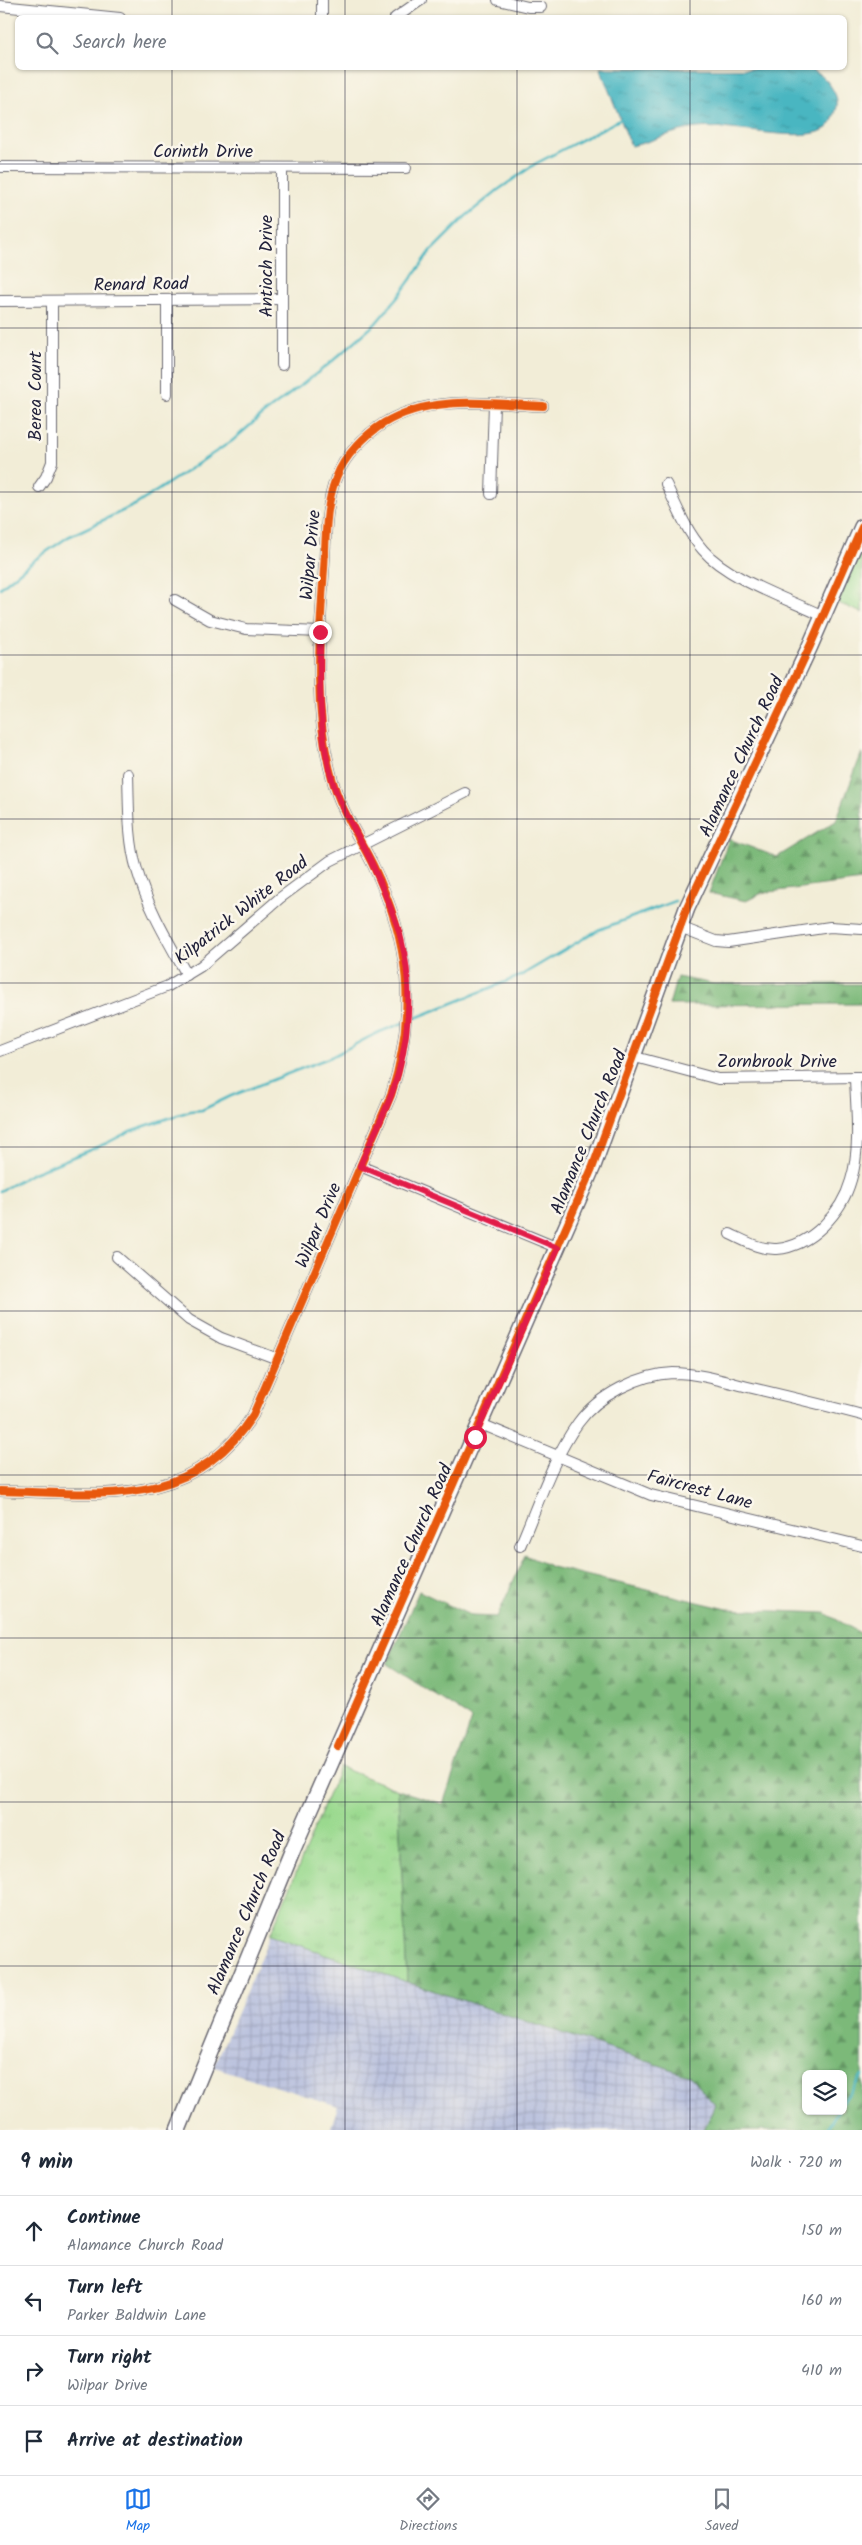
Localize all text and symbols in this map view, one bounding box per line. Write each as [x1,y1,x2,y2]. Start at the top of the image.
search box [15,15,847,70]
text: Search here [73,28,167,58]
icon: search [33,29,61,57]
street label: Corinth Drive [153,138,253,167]
street label: Antioch Drive [253,215,282,317]
street label: Renard Road [93,270,190,301]
street label: Berea Court [22,350,51,441]
street label: Wilpar Drive [293,509,330,601]
route end [309,621,332,644]
street label: Alamance Church Road [692,670,793,842]
street label: Kilpatrick White Road [169,849,316,973]
street label: Alamance Church Road [543,1045,636,1219]
street label: Zornbrook Drive [717,1048,837,1077]
street label: Wilpar Drive [288,1178,350,1273]
route start [464,1426,487,1449]
street label: Alamance Church Road [363,1459,462,1632]
street label: Faircrest Lane [644,1462,756,1518]
street label: Alamance Church Road [200,1826,295,2000]
map controls [802,2070,847,2115]
button: layers [802,2070,847,2115]
text: 9 min [20,2146,73,2179]
text: Walk · 720 m [750,2150,842,2175]
text: Continue [67,2203,140,2233]
icon: ahead [20,2217,48,2245]
text: 150 m [801,2218,842,2243]
text: Alamance Church Road [67,2233,223,2258]
text: Turn left [67,2273,142,2303]
icon: left [20,2287,48,2315]
text: 160 m [801,2288,842,2313]
text: Parker Baldwin Lane [67,2303,206,2328]
text: Turn right [67,2343,152,2373]
icon: right [20,2357,48,2385]
text: 410 m [801,2358,842,2383]
text: Wilpar Drive [67,2373,147,2398]
text: Arrive at destination [67,2426,243,2456]
icon: arrive [20,2427,48,2455]
tab: Map [124,2485,152,2537]
tab: Directions [399,2485,457,2537]
tab: Saved [705,2485,738,2537]

